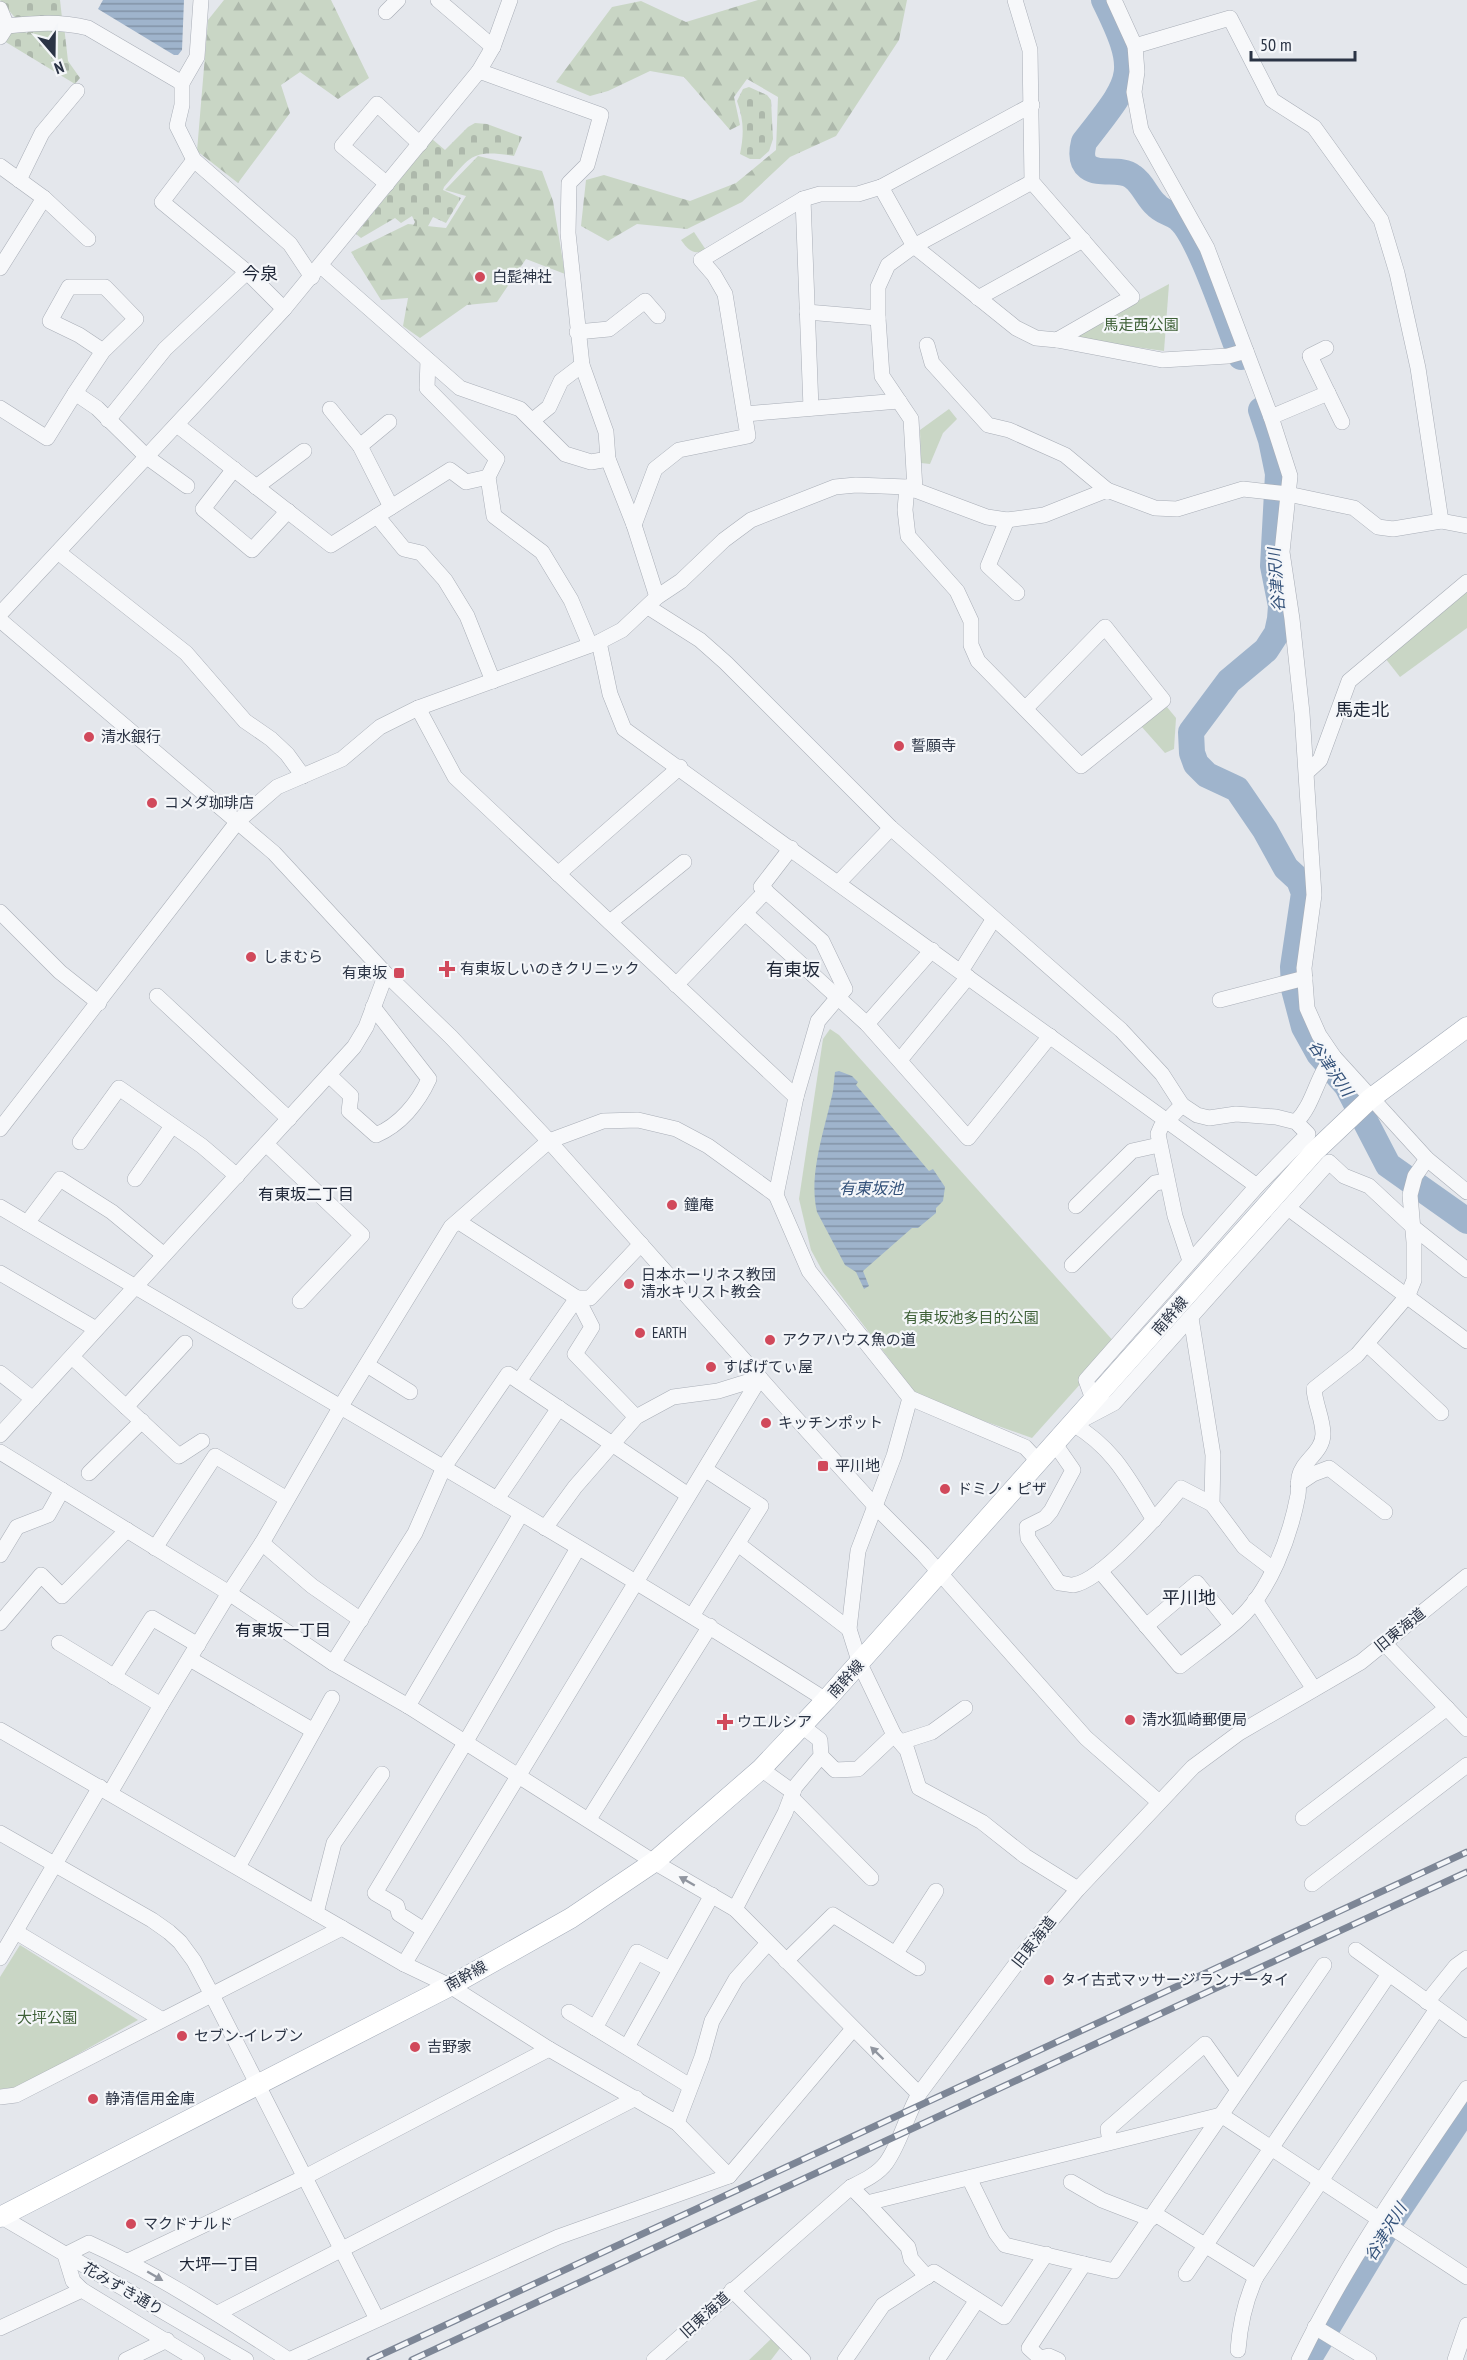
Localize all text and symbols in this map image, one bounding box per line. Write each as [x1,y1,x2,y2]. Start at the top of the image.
north arrow [24,24,84,84]
scale bar [1251,24,1354,62]
text: 50 m [1260,33,1292,56]
text: N [52,57,67,79]
district label: 今泉 [242,262,278,285]
place label: 白髭神社 [492,267,552,286]
marker: 白髭神社 [473,270,487,284]
park label: 馬走西公園 [1103,315,1179,334]
water label: 谷津沢川 [1264,545,1288,613]
district label: 馬走北 [1335,698,1389,721]
place label: 清水銀行 [101,727,161,746]
marker: 清水銀行 [82,730,96,744]
place label: 誓願寺 [911,736,956,755]
marker: 誓願寺 [892,739,906,753]
place label: コメダ珈琲店 [164,793,254,812]
marker: コメダ珈琲店 [145,796,159,810]
place label: しまむら [263,947,323,966]
marker: しまむら [244,950,258,964]
district label: 有東坂 [766,958,820,981]
place label: 有東坂しいのきクリニック [460,959,640,978]
marker: 有東坂しいのきクリニック [438,960,456,978]
place label: 有東坂 [342,963,387,982]
marker: 有東坂 [392,966,406,980]
water label: 谷津沢川 [1304,1036,1359,1102]
water label: 有東坂池 [839,1178,905,1198]
district label: 有東坂二丁目 [258,1184,354,1204]
place label: 鐘庵 [684,1195,714,1214]
marker: 鐘庵 [665,1198,679,1212]
place label: 日本ホーリネス教団 清水キリスト教会 [641,1265,776,1301]
marker: 日本ホーリネス教団 清水キリスト教会 [622,1277,636,1291]
street label: 南幹線 [1148,1292,1192,1339]
park label: 有東坂池多目的公園 [903,1308,1039,1327]
place label: EARTH [652,1323,687,1342]
marker: EARTH [633,1326,647,1340]
place label: アクアハウス魚の道 [782,1330,916,1349]
marker: アクアハウス魚の道 [763,1333,777,1347]
place label: すぱげてぃ屋 [723,1357,813,1376]
marker: すぱげてぃ屋 [704,1360,718,1374]
place label: キッチンポット [778,1413,883,1432]
marker: キッチンポット [759,1416,773,1430]
place label: 平川地 [835,1456,880,1475]
marker: 平川地 [816,1459,830,1473]
place label: ドミノ・ピザ [957,1479,1047,1498]
marker: ドミノ・ピザ [938,1482,952,1496]
district label: 平川地 [1162,1586,1216,1609]
street label: 旧東海道 [1370,1603,1429,1656]
district label: 有東坂一丁目 [235,1620,331,1640]
street label: 南幹線 [824,1656,868,1702]
place label: 清水狐崎郵便局 [1142,1710,1247,1729]
place label: ウエルシア [737,1712,812,1731]
marker: 清水狐崎郵便局 [1123,1713,1137,1727]
marker: ウエルシア [718,1715,732,1729]
one-way arrow [678,1876,695,1886]
street label: 旧東海道 [1008,1912,1060,1971]
street label: 南幹線 [441,1956,490,1995]
place label: タイ古式マッサージ ランナータイ [1061,1970,1289,1989]
marker: タイ古式マッサージ ランナータイ [1042,1973,1056,1987]
park label: 大坪公園 [17,2008,77,2027]
place label: セブン-イレブン [194,2026,303,2045]
marker: セブン-イレブン [175,2029,189,2043]
place label: 吉野家 [427,2037,472,2056]
marker: 吉野家 [408,2040,422,2054]
one-way arrow [870,2046,885,2060]
place label: 静清信用金庫 [105,2089,195,2108]
marker: 静清信用金庫 [86,2092,100,2106]
water label: 谷津沢川 [1360,2198,1411,2264]
place label: マクドナルド [143,2214,233,2233]
marker: マクドナルド [124,2217,138,2231]
district label: 大坪一丁目 [179,2254,259,2274]
street label: 花みずき通り [80,2258,167,2319]
one-way arrow [147,2271,163,2282]
street label: 旧東海道 [676,2287,733,2342]

